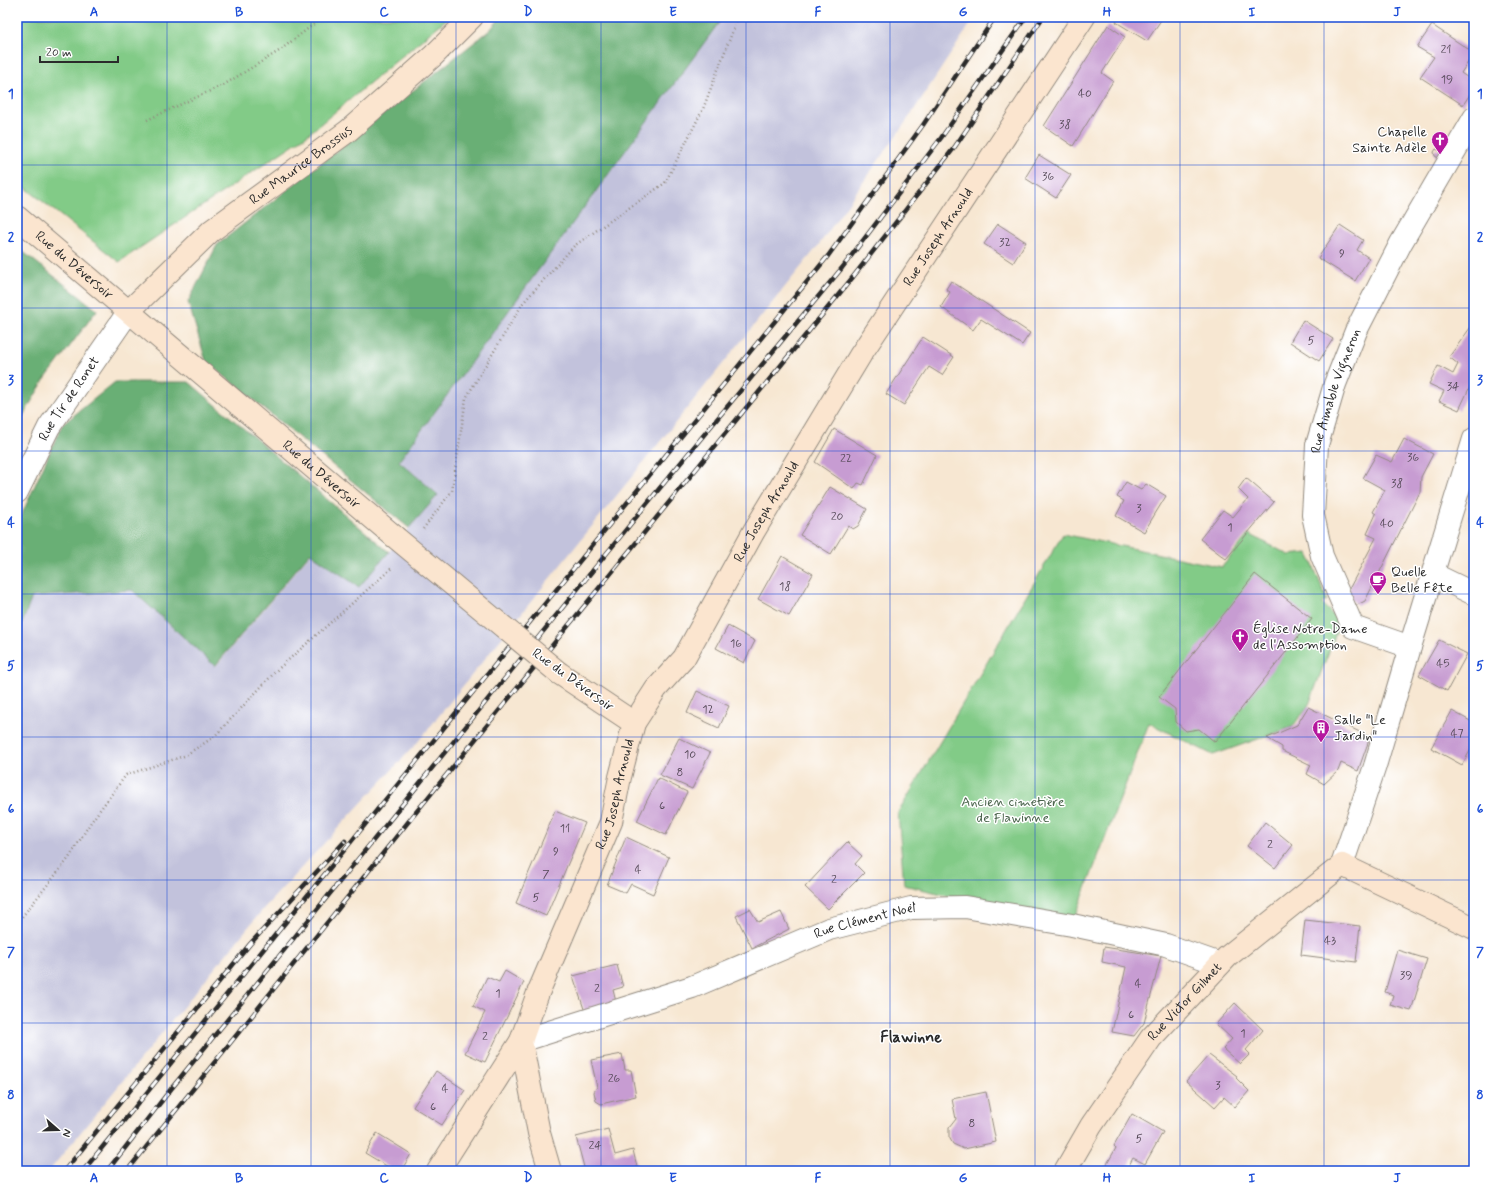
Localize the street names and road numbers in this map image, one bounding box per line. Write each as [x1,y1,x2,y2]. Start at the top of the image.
street label: Rue Maurice Brossius [246,122,357,209]
street label: Rue Joseph Arnould [899,185,977,290]
street label: Rue du Déversoir [31,227,117,304]
street label: Rue Aimable Vigneron [1308,326,1365,454]
street label: Rue Tir de Ronet [34,353,104,444]
street label: Rue du Déversoir [279,436,365,513]
street label: Rue Joseph Arnould [730,458,803,565]
street label: Rue du Déversoir [528,644,618,716]
street label: Rue Joseph Arnould [591,737,639,852]
street label: Rue Clément Noël [811,898,918,943]
street label: Rue Victor Gilmet [1144,959,1226,1045]

